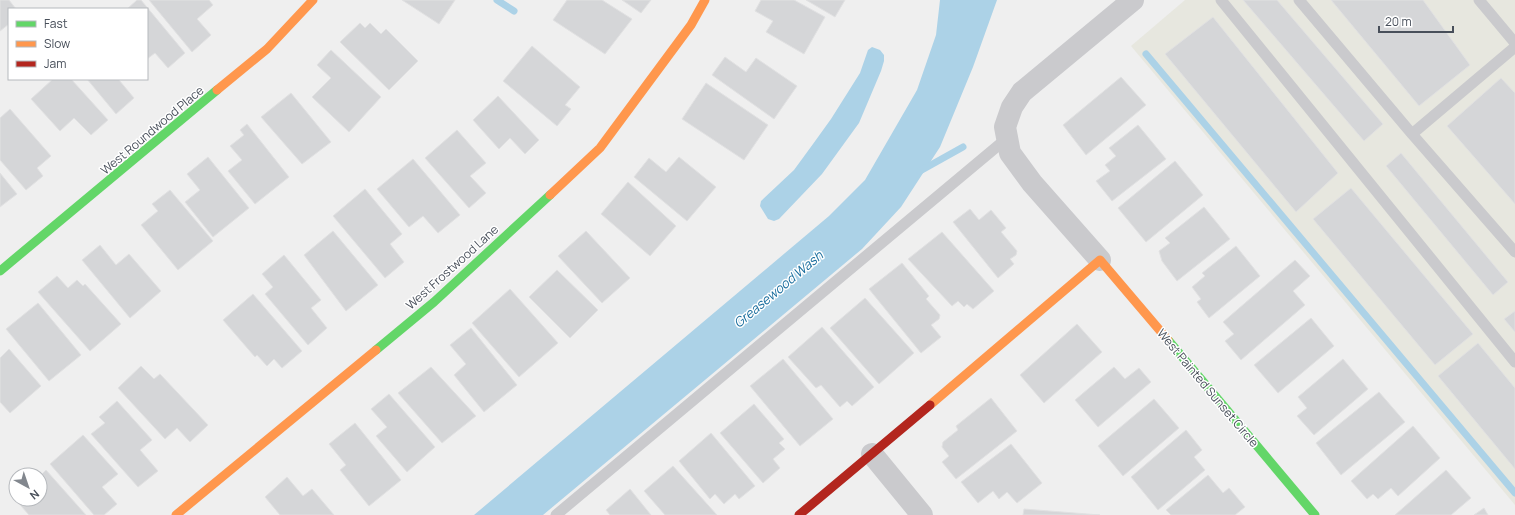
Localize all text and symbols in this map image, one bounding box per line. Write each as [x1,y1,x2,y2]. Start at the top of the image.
legend [8,8,148,80]
scale bar [1379,8,1453,34]
text: 20 m [1385,13,1412,30]
text: Fast [44,15,68,32]
text: Slow [44,35,70,52]
text: Jam [44,55,66,72]
street label: West Roundwood Place [97,82,207,178]
street label: West Frostwood Lane [402,221,502,313]
water label: Greasewood Wash [730,246,827,332]
street label: West Painted Sunset Circle [1153,325,1263,451]
north arrow [8,467,48,507]
text: N [27,487,43,503]

